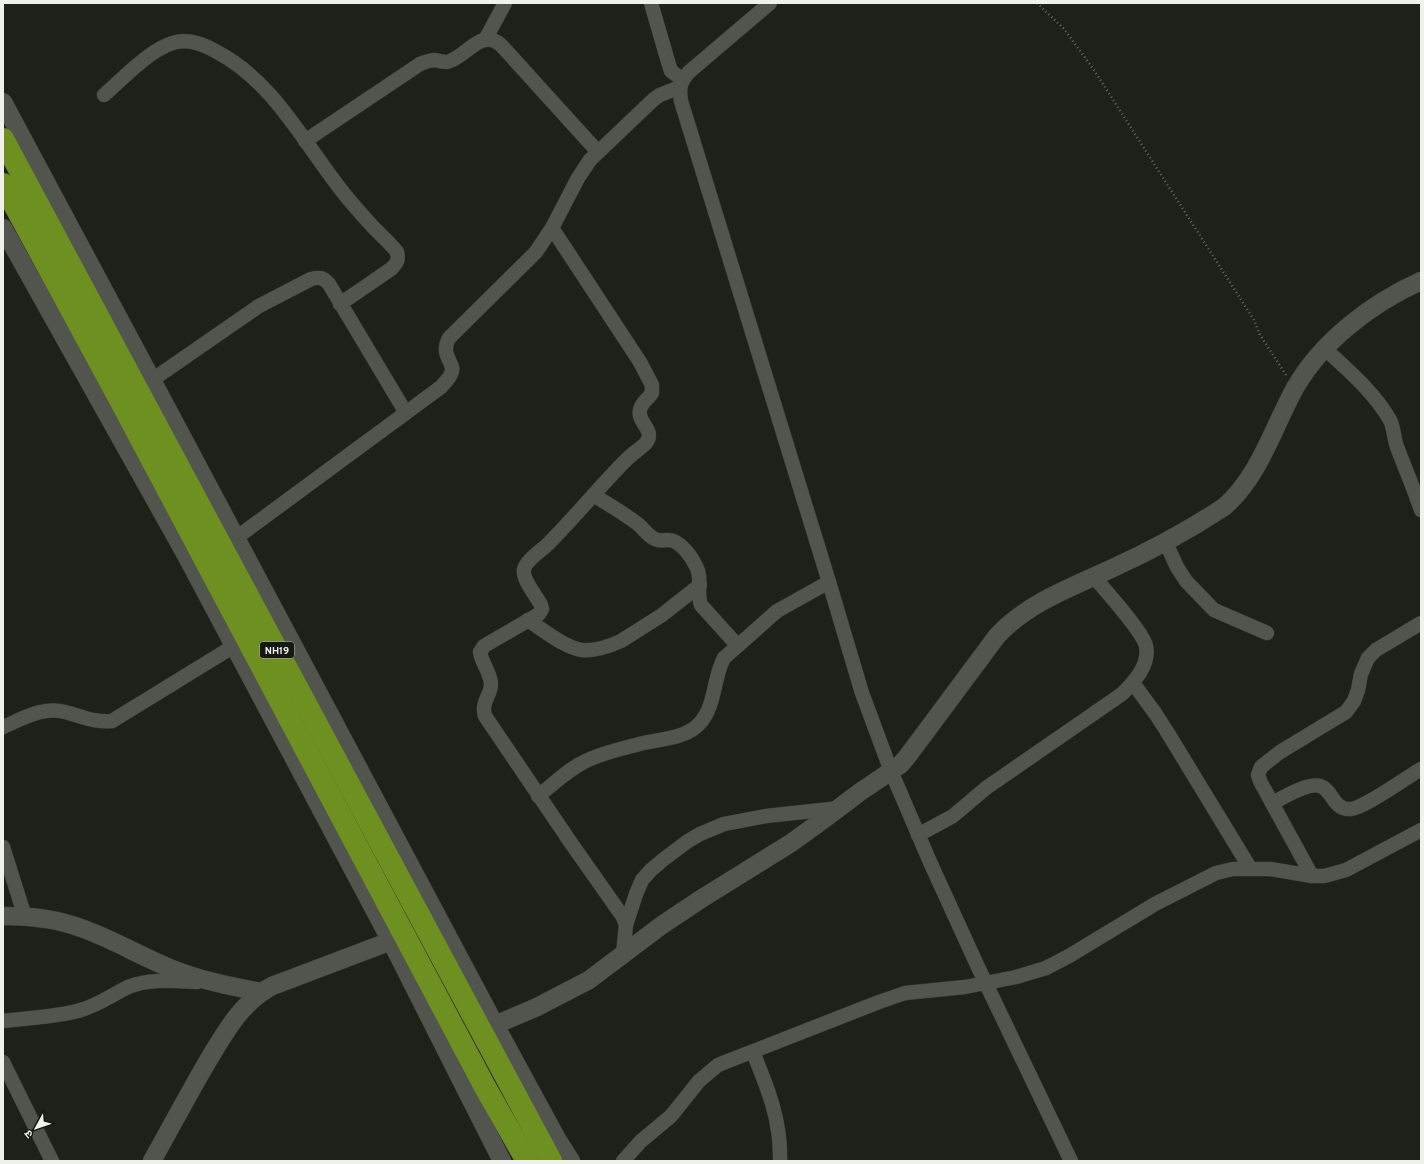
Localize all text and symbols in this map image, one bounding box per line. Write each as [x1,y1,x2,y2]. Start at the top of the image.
road number: NH19 [260,642,294,658]
north arrow [16,1108,56,1148]
text: उ [21,1126,37,1141]

